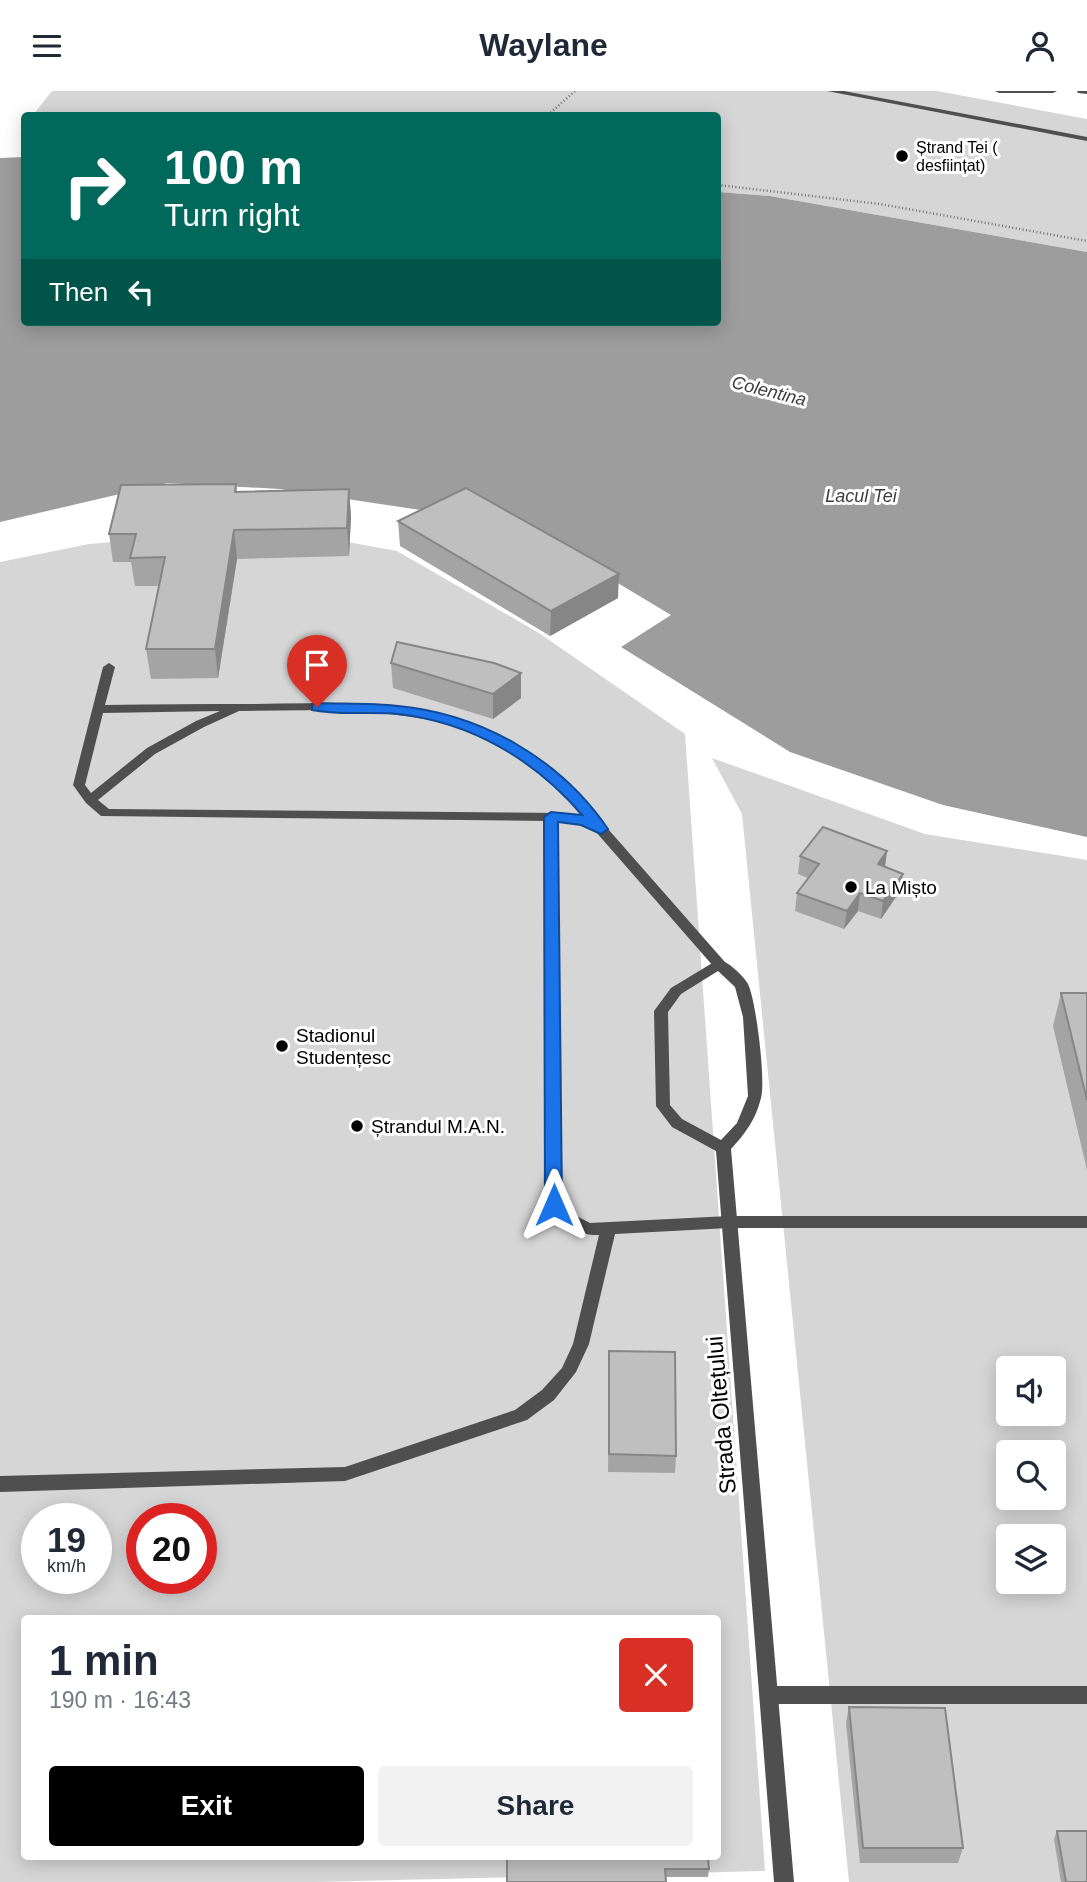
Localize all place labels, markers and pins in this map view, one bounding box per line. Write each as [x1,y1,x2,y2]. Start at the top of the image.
place label: Ștrand Tei ( desființat) [916,139,998,174]
marker: Ștrand Tei ( desființat) [894,148,910,164]
pin [287,635,347,707]
place label: La Mișto [865,877,937,898]
marker: La Mișto [843,879,859,895]
place label: Stadionul Studențesc [296,1025,391,1068]
marker: Stadionul Studențesc [274,1038,290,1054]
place label: Ștrandul M.A.N. [371,1116,505,1137]
marker: Ștrandul M.A.N. [349,1118,365,1134]

